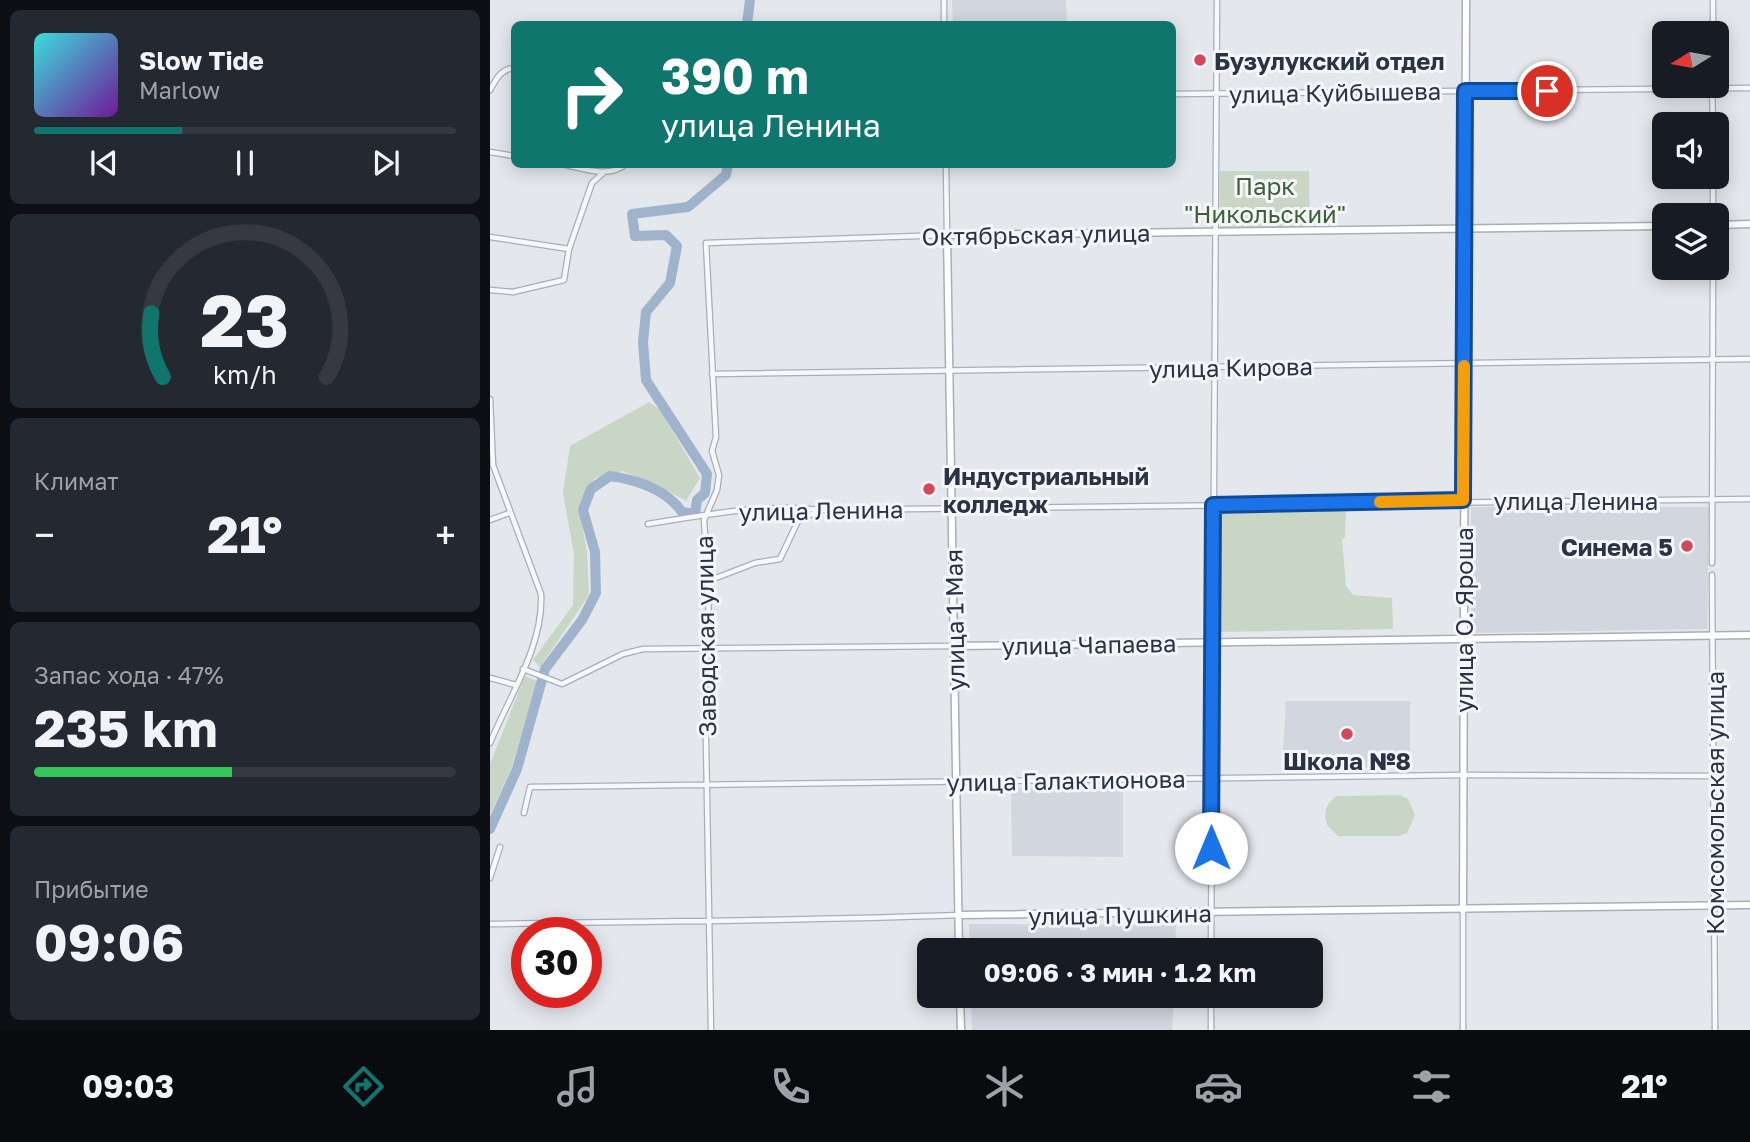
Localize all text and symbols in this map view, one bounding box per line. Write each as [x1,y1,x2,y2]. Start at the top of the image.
north arrow [1652,21,1729,98]
map controls [1652,21,1729,280]
text: Slow Tide [139,45,264,76]
text: 390 m [661,46,809,105]
place label: Бузулукский отдел [1214,46,1444,75]
icon: right [546,49,637,140]
marker: Бузулукский отдел [1192,52,1208,68]
pin [1517,61,1577,121]
icon: arrive [1528,72,1566,110]
text: Marlow [139,76,220,104]
street label: улица Куйбышева [1228,76,1442,108]
text: улица Ленина [661,106,881,144]
button: sound [1652,112,1729,189]
icon: previous [85,144,123,182]
icon: pause [226,144,264,182]
icon: next [367,144,405,182]
park label: Парк "Никольский" [1184,171,1346,228]
button: layers [1652,203,1729,280]
street label: Октябрьская улица [921,218,1151,250]
text: 23 [201,276,289,363]
street label: улица Кирова [1149,351,1313,383]
text: km/h [213,359,277,390]
place label: Индустриальный колледж [943,461,1149,518]
text: Климат [34,467,119,495]
marker: Индустриальный колледж [921,481,937,497]
street label: улица Ленина [1494,486,1658,515]
street label: улица Ленина [738,494,904,526]
text: 21° [207,502,283,564]
text: − [34,512,55,557]
text: + [435,512,456,557]
street label: улица О. Яроша [1449,527,1478,713]
place label: Синема 5 [1561,532,1673,561]
street label: Заводская улица [689,535,721,737]
marker: Синема 5 [1679,538,1695,554]
street label: улица 1 Мая [938,549,970,691]
street label: улица Чапаева [1001,628,1177,660]
text: Запас хода · 47% [34,661,224,689]
street label: Комсомольская улица [1700,671,1729,935]
text: 235 km [34,696,218,758]
marker: Школа №8 [1339,726,1355,742]
place label: Школа №8 [1283,746,1411,775]
street label: улица Галактионова [946,763,1186,797]
position arrow [1174,811,1248,885]
text: Прибытие [34,875,149,903]
street label: улица Пушкина [1028,898,1212,930]
text: 09:06 [34,910,184,972]
speed limit sign: 30 [511,917,602,1008]
text: 09:06 · 3 мин · 1.2 km [984,957,1256,988]
icon: directions [339,1062,388,1111]
icon: music [553,1062,602,1111]
icon: phone [766,1062,815,1111]
icon: climate [980,1062,1029,1111]
icon: car [1194,1062,1243,1111]
icon: filters [1407,1062,1456,1111]
text: 09:03 [82,1067,174,1105]
text: 21° [1621,1067,1668,1105]

